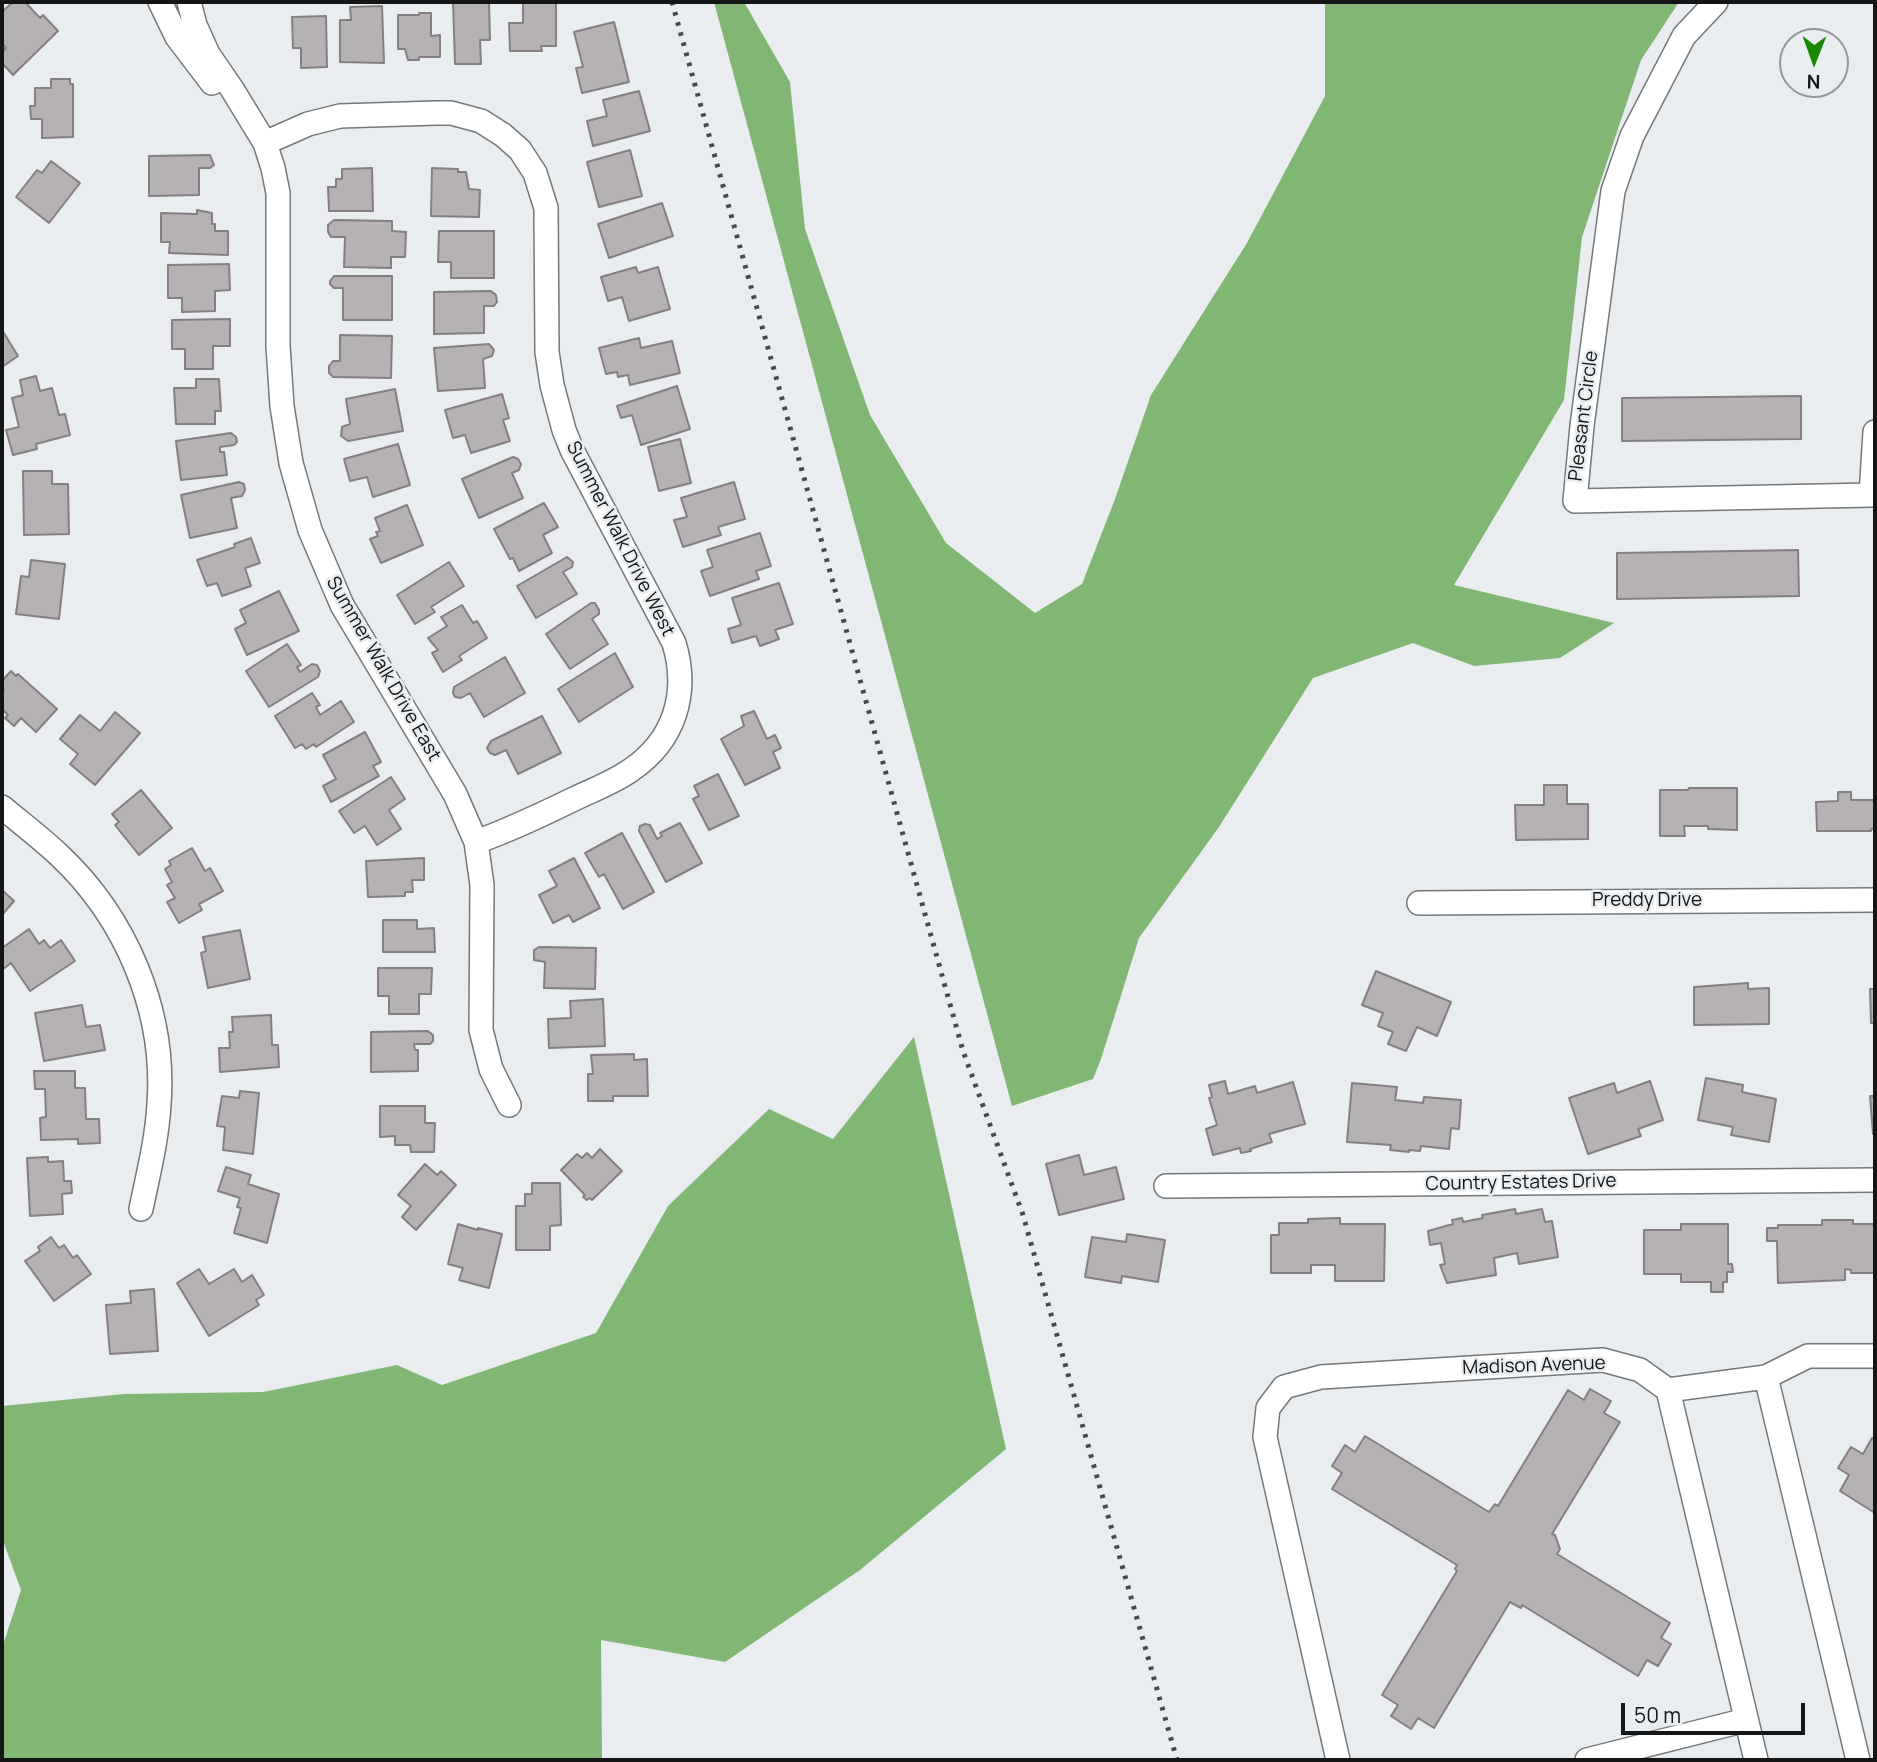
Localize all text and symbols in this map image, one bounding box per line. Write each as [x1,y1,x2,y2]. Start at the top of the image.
north arrow [1779,28,1849,98]
text: N [1807,69,1821,95]
street label: Pleasant Circle [1565,350,1603,482]
street label: Summer Walk Drive West [561,438,679,640]
street label: Summer Walk Drive East [321,573,445,765]
street label: Preddy Drive [1592,890,1702,912]
street label: Country Estates Drive [1425,1170,1617,1196]
street label: Madison Avenue [1462,1352,1606,1380]
scale bar [1625,1688,1809,1732]
text: 50 m [1634,1701,1681,1729]

